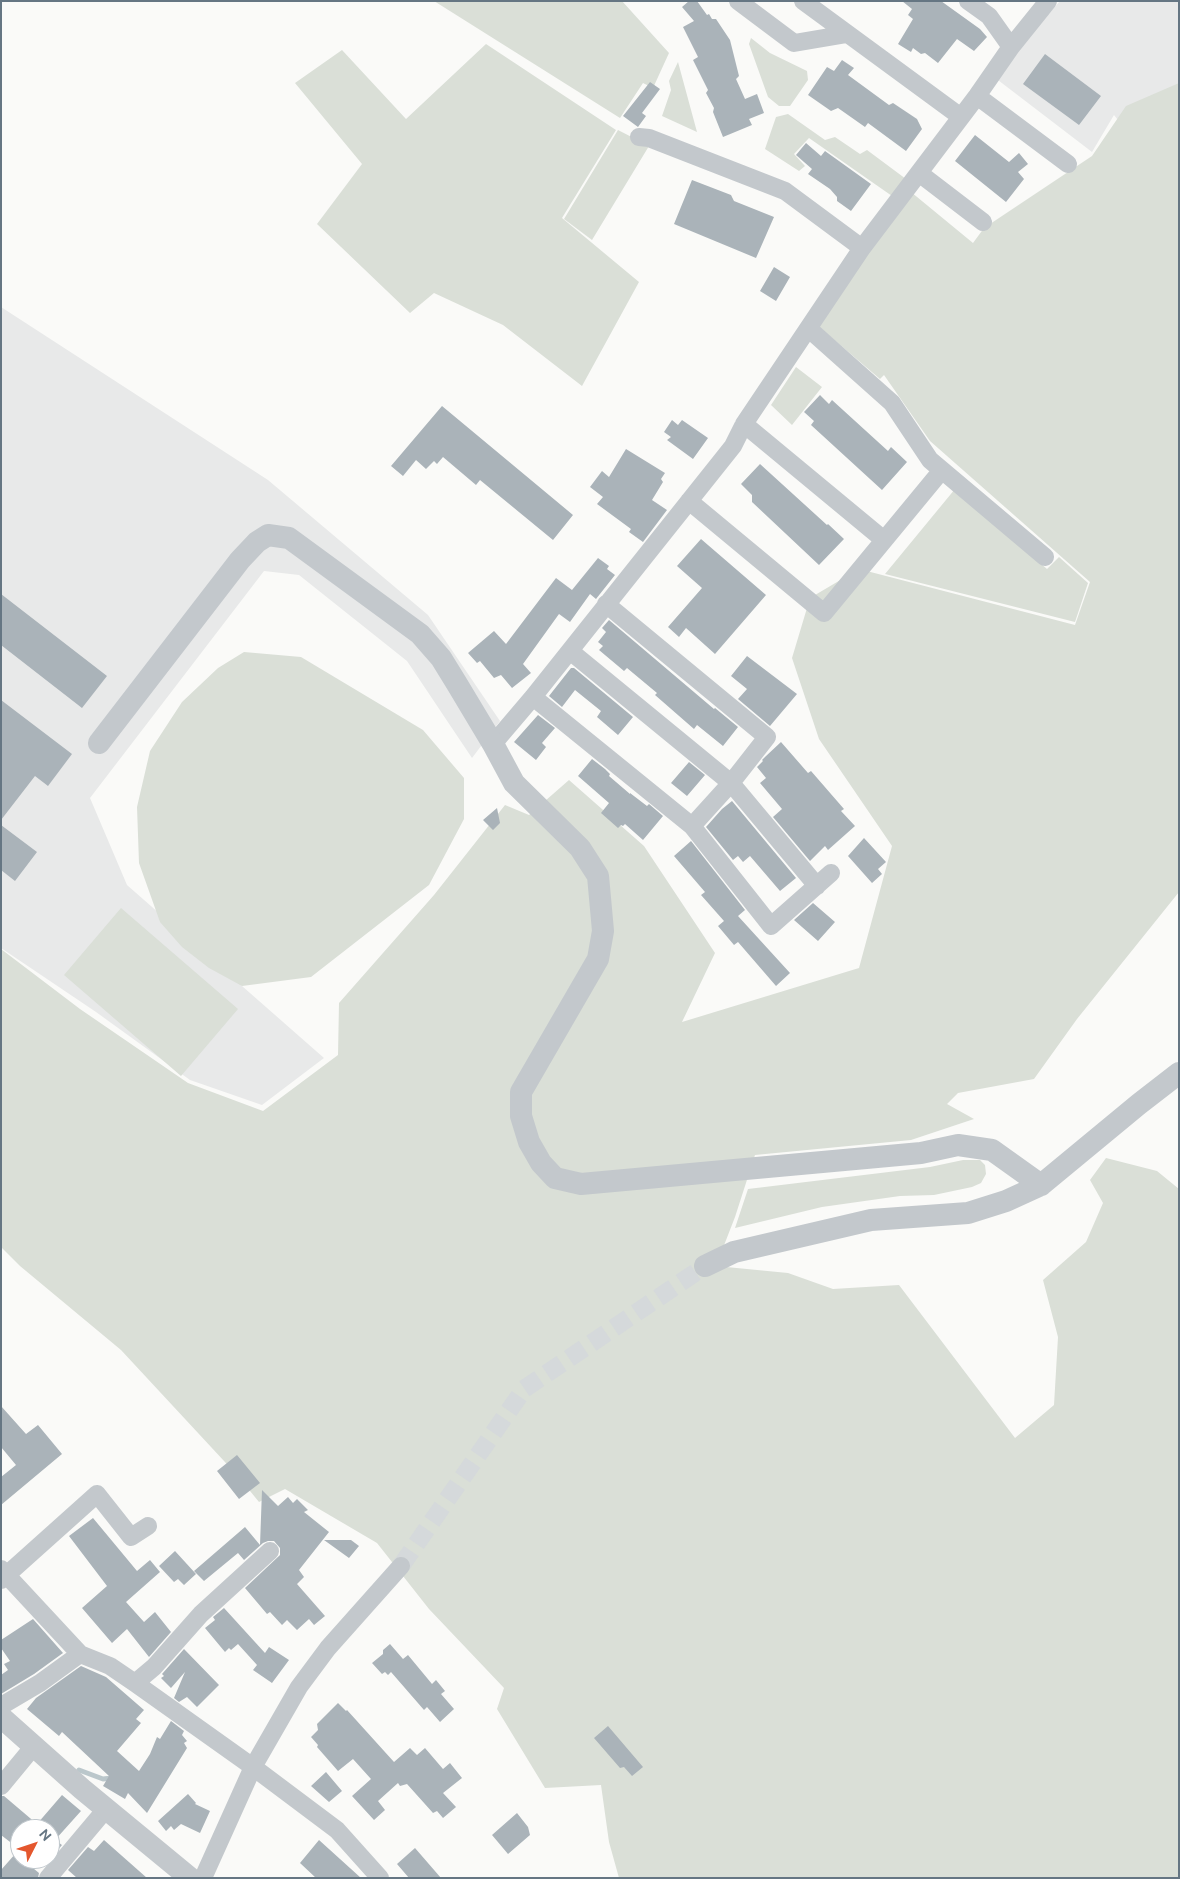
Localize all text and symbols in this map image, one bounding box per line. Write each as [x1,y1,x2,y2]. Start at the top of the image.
north arrow [10,1819,60,1869]
text: N [36,1826,55,1844]

